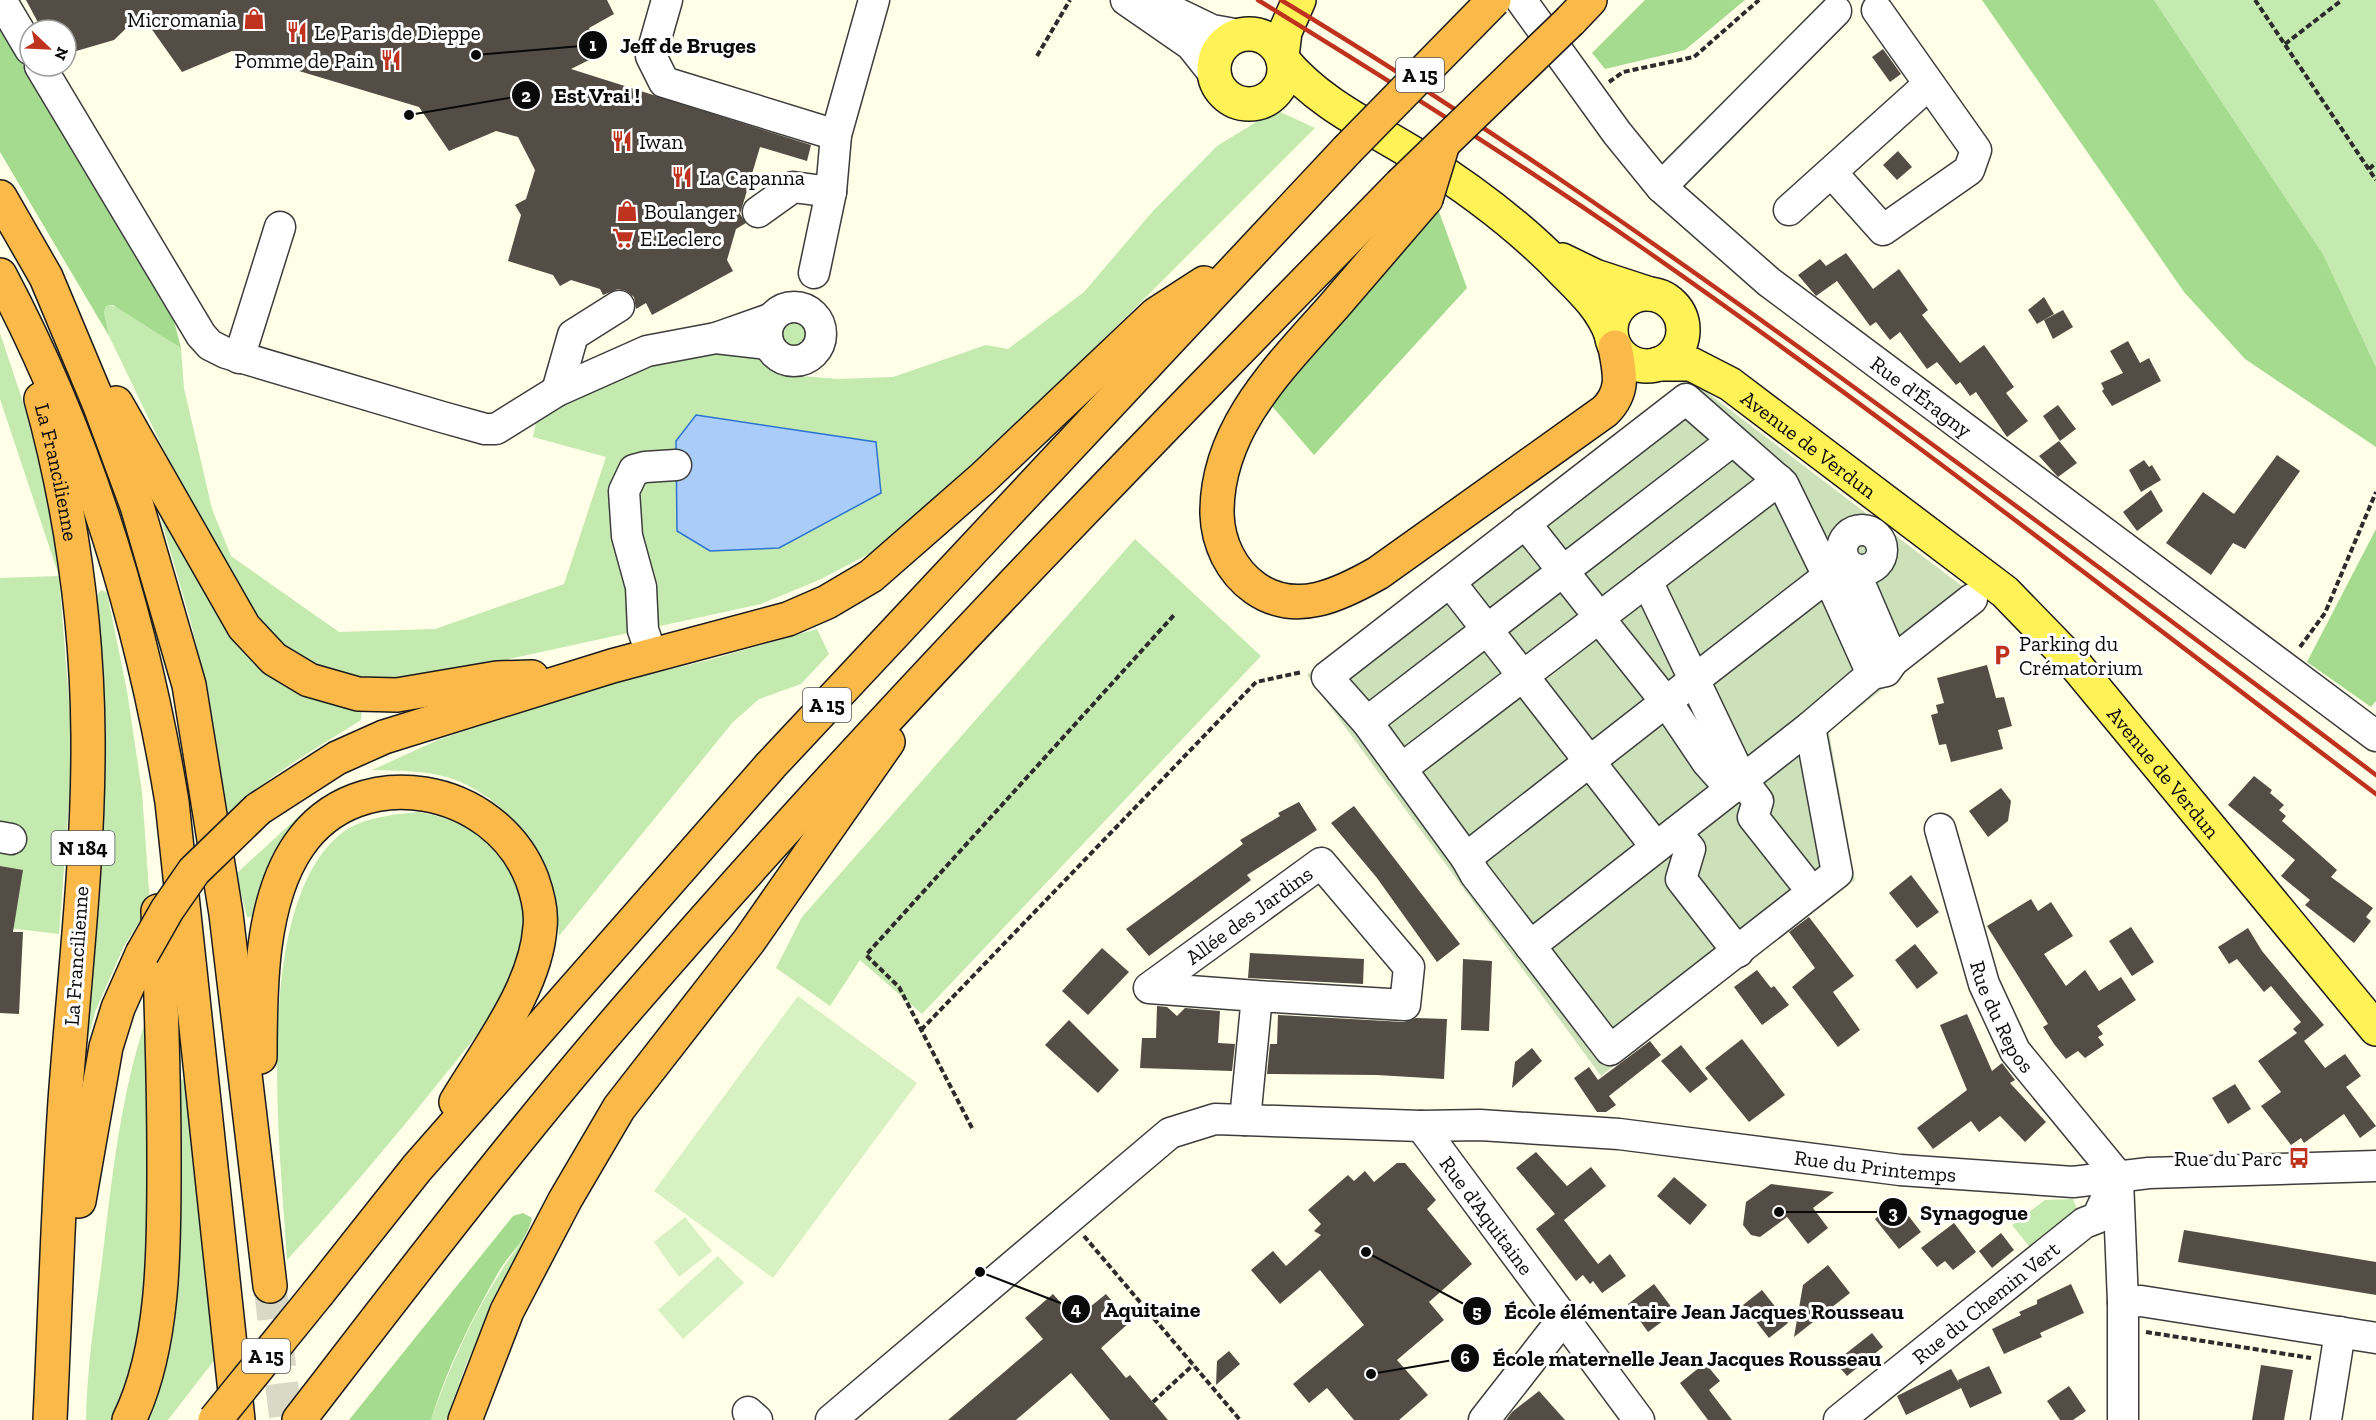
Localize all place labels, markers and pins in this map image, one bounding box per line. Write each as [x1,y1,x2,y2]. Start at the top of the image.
place label: Micromania [127,7,237,32]
shop icon: Micromania [242,7,266,31]
restaurant icon: Le Paris de Dieppe [285,20,309,44]
place label: Le Paris de Dieppe [314,20,481,45]
callout: Jeff de Bruges [578,25,767,65]
place label: Pomme de Pain [235,48,374,73]
restaurant icon: Pomme de Pain [379,48,403,72]
callout: Est Vrai ! [511,75,652,115]
restaurant icon: Iwan [610,129,634,153]
place label: Iwan [639,129,683,154]
restaurant icon: La Capanna [670,165,694,189]
place label: La Capanna [699,165,805,190]
shop icon: Boulanger [615,199,639,223]
place label: Boulanger [644,199,737,224]
supermarket icon: E.Leclerc [611,226,635,250]
place label: E.Leclerc [640,226,722,251]
place label: Parking du Crématorium [2019,631,2143,680]
parking icon: Parking du Crématorium [1990,643,2014,667]
place label: Rue du Parc [2174,1146,2282,1171]
bus stop icon: Rue du Parc [2287,1146,2311,1170]
callout: Synagogue [1878,1192,2040,1232]
callout: Aquitaine [1061,1289,1212,1329]
callout: École élémentaire Jean Jacques Rousseau [1462,1291,1917,1331]
callout: École maternelle Jean Jacques Rousseau [1450,1338,1894,1378]

